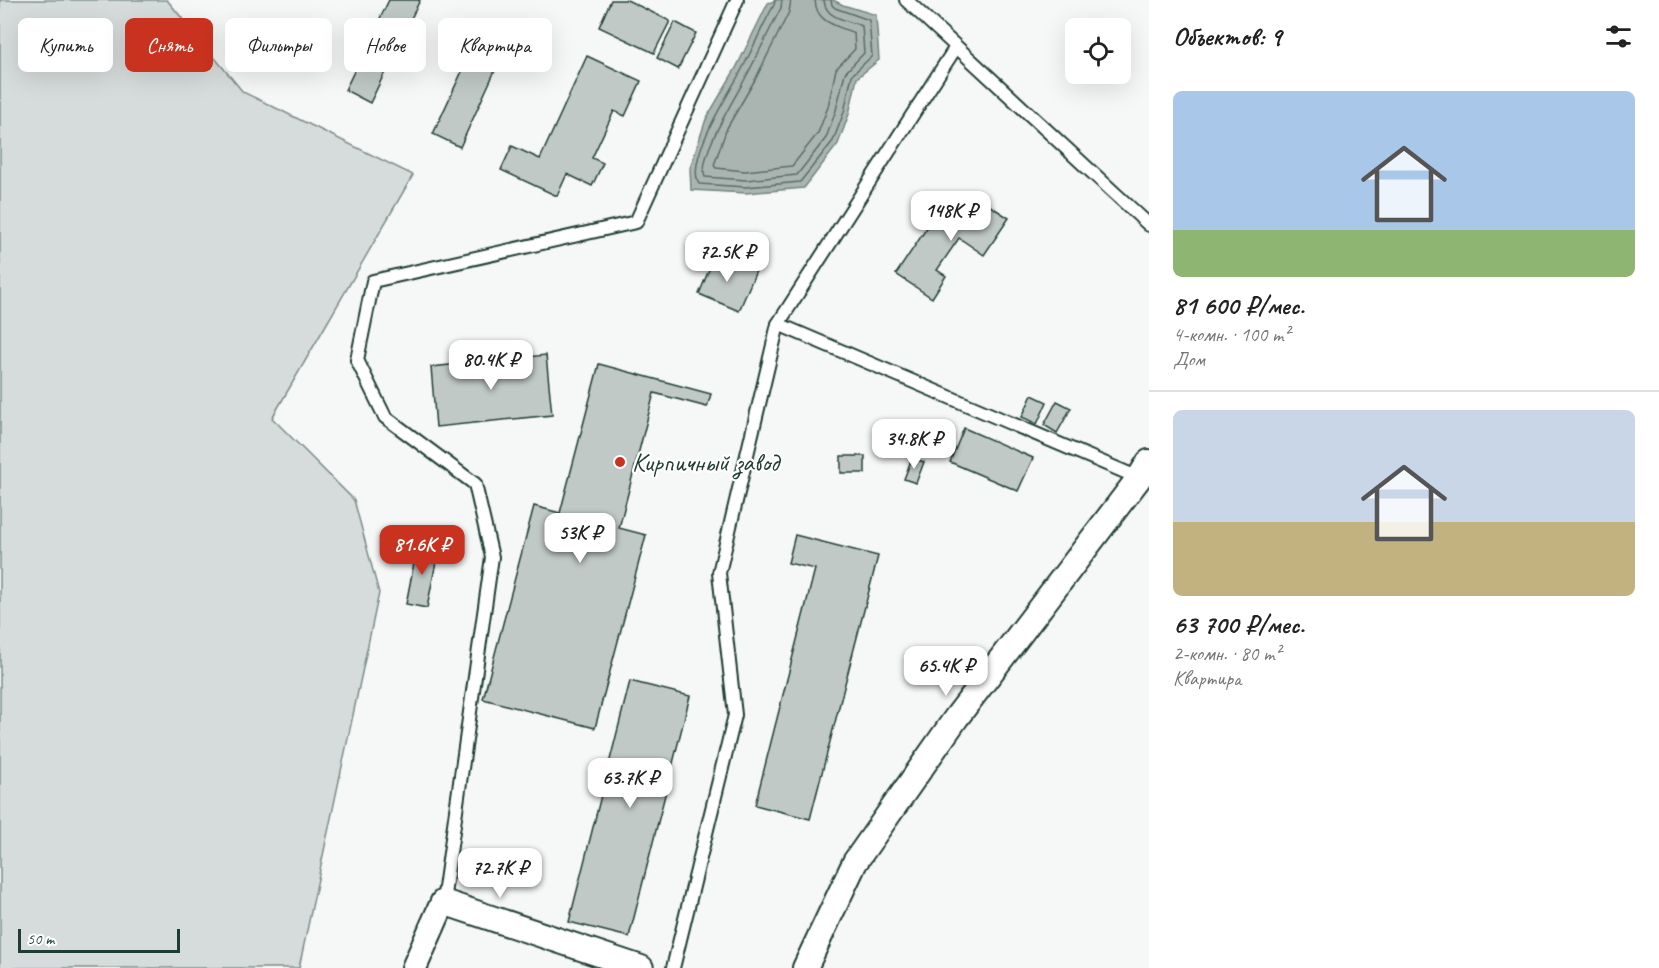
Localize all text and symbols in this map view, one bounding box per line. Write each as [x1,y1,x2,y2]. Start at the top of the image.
chip: Купить [18,18,113,72]
chip: Снять [125,18,213,72]
chip: Фильтры [225,18,332,72]
chip: Новое [344,18,426,72]
chip: Квартира [438,18,552,72]
map controls [1065,18,1131,84]
button: locate [1065,18,1131,84]
text: Объектов: 9 [1173,20,1281,53]
icon: filters [1602,20,1635,53]
icon: home [1350,130,1458,238]
pin: 148K ₽ [902,191,1000,242]
text: 148K ₽ [925,198,977,223]
pin: 72.5K ₽ [672,232,782,283]
text: 72.5K ₽ [699,239,755,264]
text: 81 600 ₽/мес. [1173,289,1304,322]
text: 4-комн. · 100 m² [1173,322,1290,347]
pin: 80.4K ₽ [436,340,546,391]
text: 80.4K ₽ [463,347,519,372]
text: Дом [1173,347,1205,372]
pin: 34.8K ₽ [859,419,969,470]
text: 34.8K ₽ [886,426,942,451]
place label: Кирпичный завод [632,446,781,480]
icon: home [1350,449,1458,557]
marker: Кирпичный завод [613,455,627,469]
pin: 53K ₽ [538,513,622,564]
text: 53K ₽ [558,520,602,545]
pin: 81.6K ₽ [367,525,477,576]
text: 81.6K ₽ [394,532,450,557]
text: 63 700 ₽/мес. [1173,608,1304,641]
text: 2-комн. · 80 m² [1173,641,1281,666]
pin: 65.4K ₽ [891,646,1001,697]
text: 65.4K ₽ [918,653,974,678]
text: Квартира [1173,666,1241,691]
pin: 63.7K ₽ [575,758,685,809]
text: 63.7K ₽ [602,765,658,790]
pin: 72.7K ₽ [445,848,555,899]
text: 72.7K ₽ [472,855,528,880]
scale bar [18,926,180,954]
text: 50 m [27,929,54,949]

